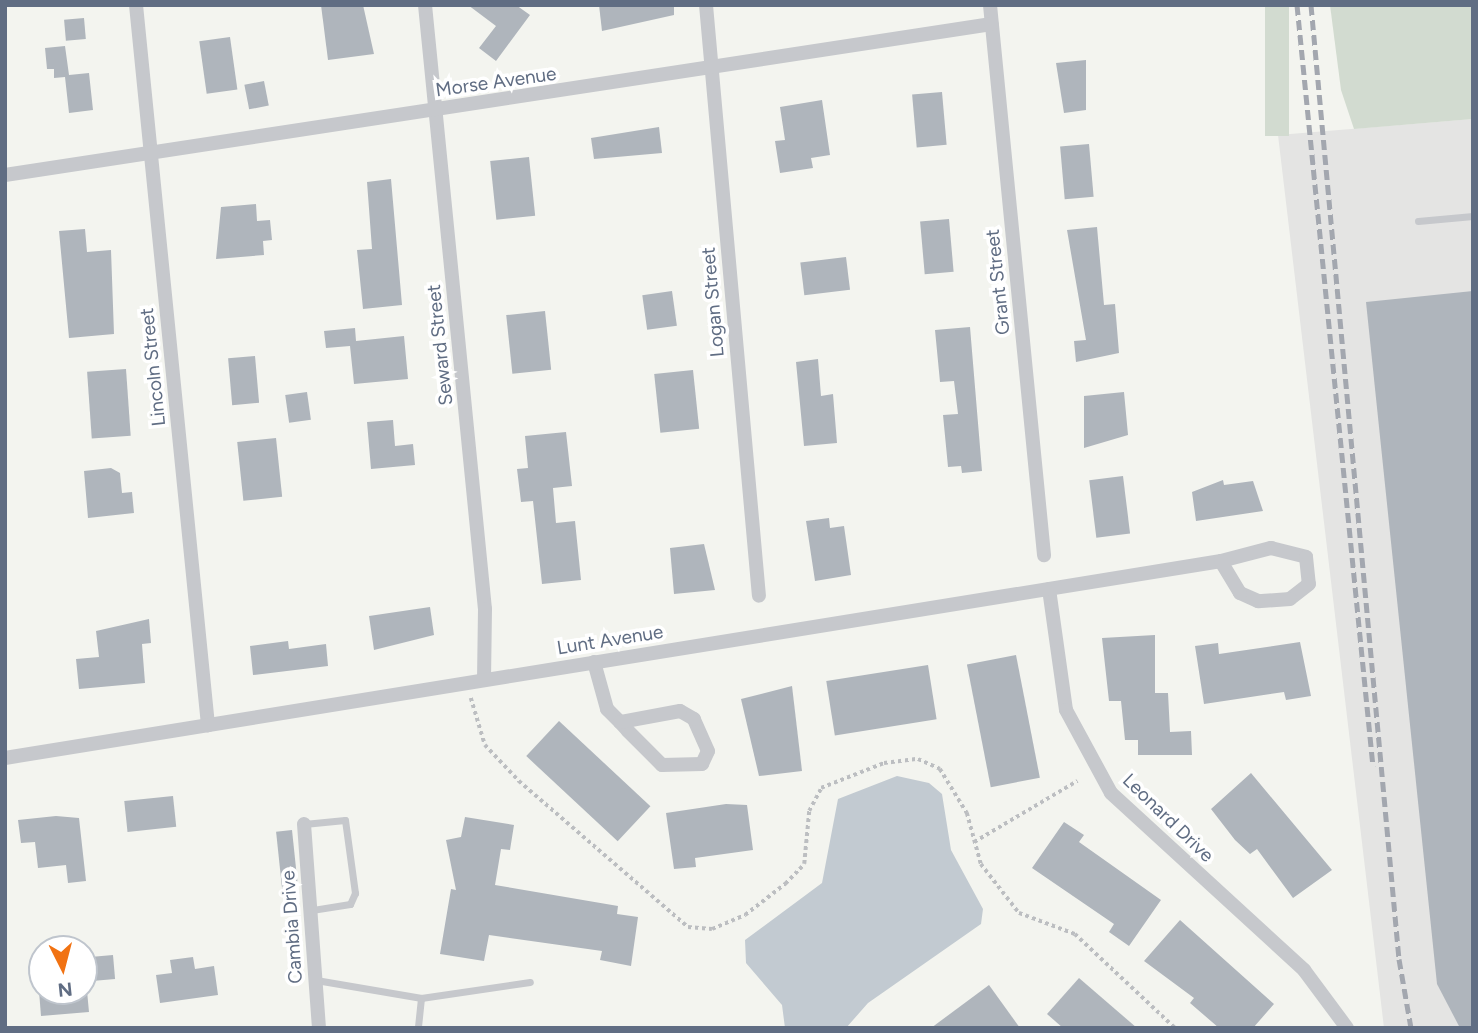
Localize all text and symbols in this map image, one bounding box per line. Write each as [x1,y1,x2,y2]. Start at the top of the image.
street label: Morse Avenue [434,62,558,102]
street label: Grant Street [981,228,1015,336]
street label: Logan Street [697,246,729,358]
street label: Seward Street [422,283,458,407]
street label: Lincoln Street [135,307,171,427]
street label: Lunt Avenue [555,620,665,660]
street label: Leonard Drive [1118,769,1218,867]
street label: Cambia Drive [277,870,307,984]
north arrow [28,935,98,1005]
text: N [57,977,74,1002]

